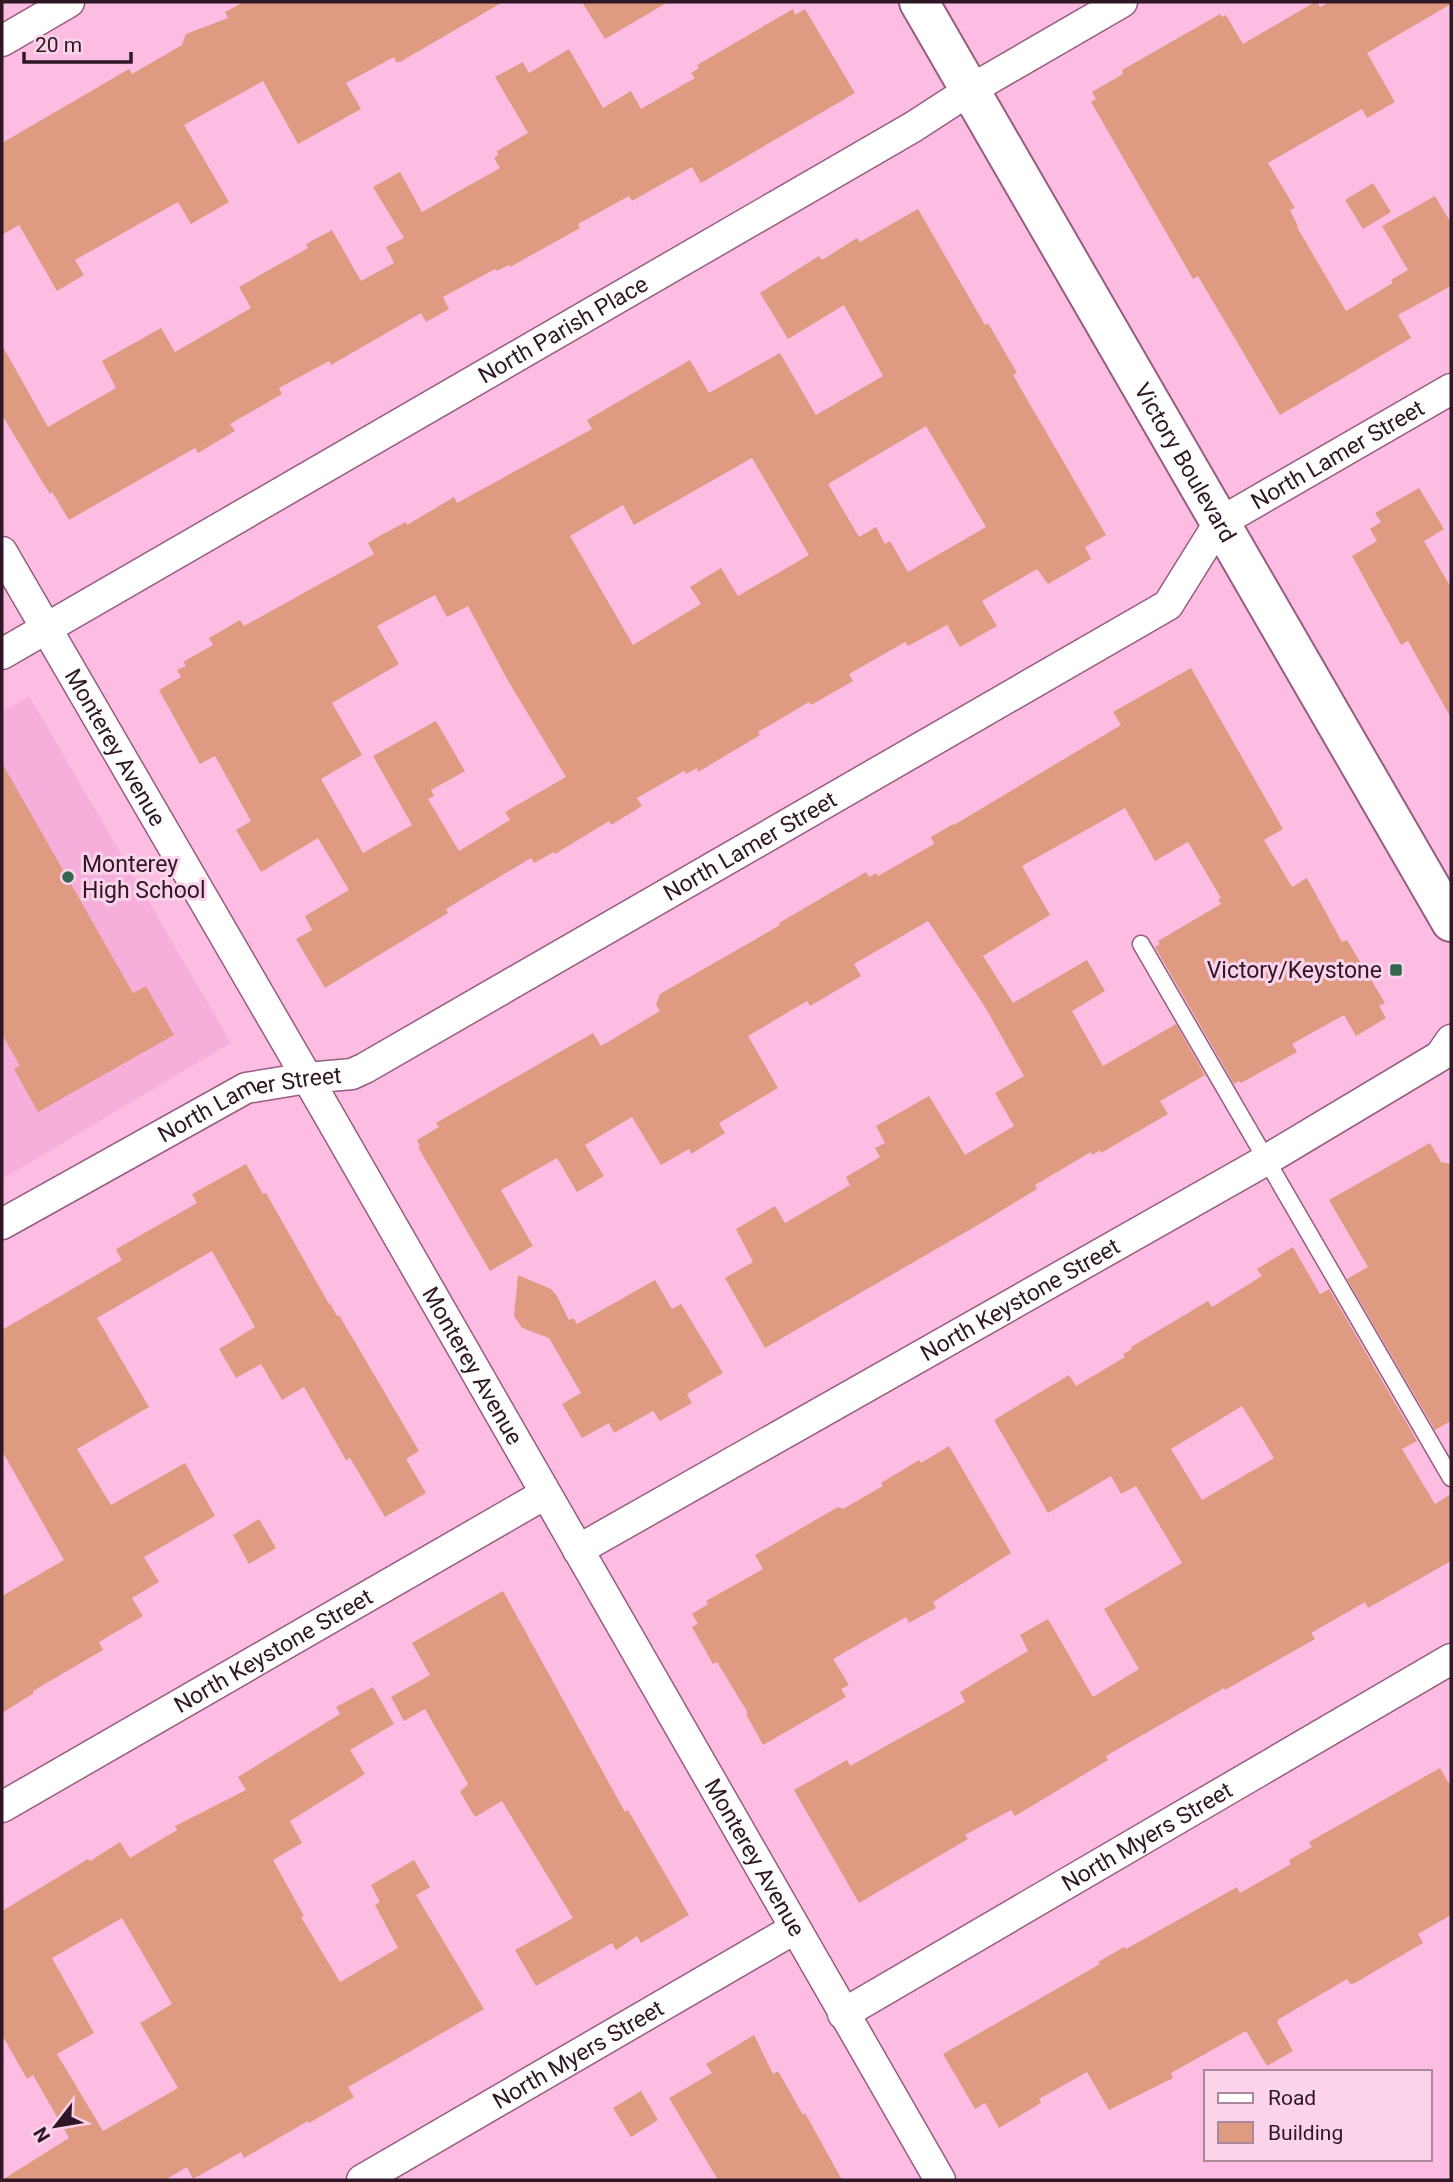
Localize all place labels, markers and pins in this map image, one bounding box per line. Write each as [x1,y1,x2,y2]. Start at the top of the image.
place label: Monterey High School [82,851,205,904]
marker: Monterey High School [60,869,76,885]
place label: Victory/Keystone [1207,957,1382,984]
marker: Victory/Keystone [1388,962,1404,978]

